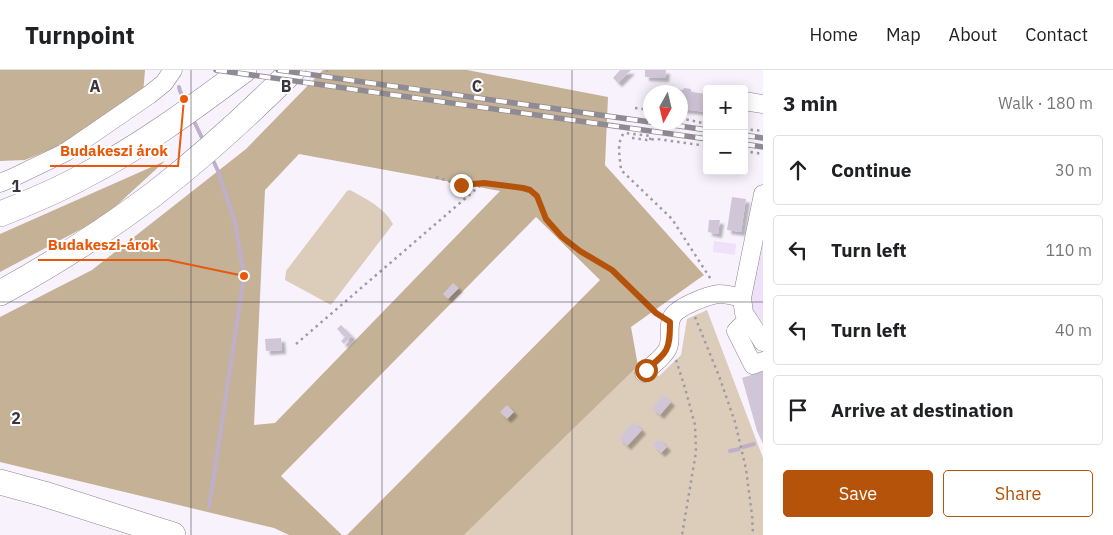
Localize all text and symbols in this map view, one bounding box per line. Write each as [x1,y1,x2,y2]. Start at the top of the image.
text: Turnpoint [25,19,135,51]
text: Home [810,23,858,46]
text: Map [886,23,921,46]
text: About [949,23,997,46]
text: Contact [1025,23,1088,46]
text: A [90,76,101,96]
text: B [281,76,292,96]
text: C [472,76,482,96]
north arrow [643,85,688,130]
map controls [703,85,748,175]
button: + [703,85,748,130]
text: 3 min [783,89,838,117]
text: Walk · 180 m [998,93,1093,113]
button: − [703,130,748,175]
callout: Budakeszi árok [50,136,178,166]
text: Budakeszi árok [60,141,168,160]
icon: ahead [784,156,812,184]
text: Continue [831,158,911,182]
text: 30 m [1055,160,1092,180]
route end [450,174,473,197]
text: 1 [11,176,21,196]
callout: Budakeszi-árok [38,230,168,260]
text: Budakeszi-árok [48,235,159,254]
icon: left [784,236,812,264]
text: Turn left [831,238,907,262]
text: 110 m [1045,240,1092,260]
icon: left [784,316,812,344]
text: Turn left [831,318,907,342]
text: 40 m [1055,320,1092,340]
route start [635,359,658,382]
icon: arrive [784,396,812,424]
text: Arrive at destination [831,398,1014,422]
text: 2 [11,408,21,428]
button: Save [783,470,933,517]
button: Share [943,470,1093,517]

